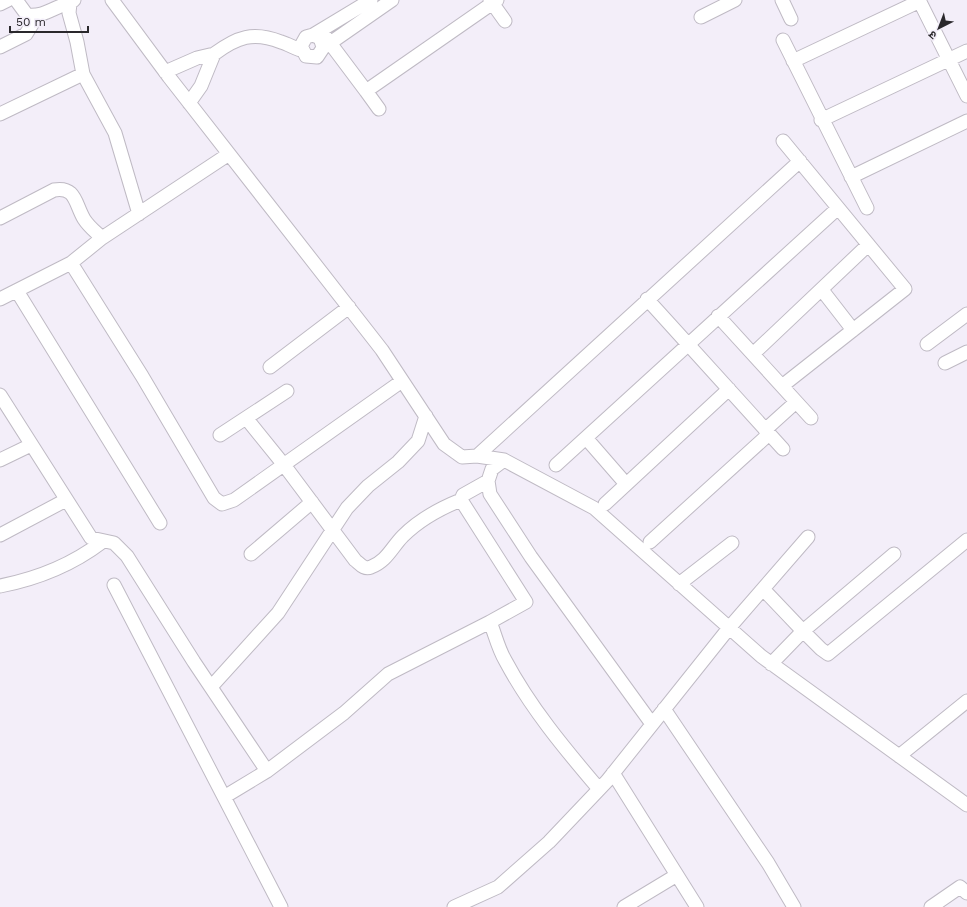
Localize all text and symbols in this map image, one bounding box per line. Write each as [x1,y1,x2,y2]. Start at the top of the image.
scale bar [10,8,88,34]
north arrow [919,8,959,48]
text: 50 m [16,15,46,29]
text: उ [925,28,939,42]

